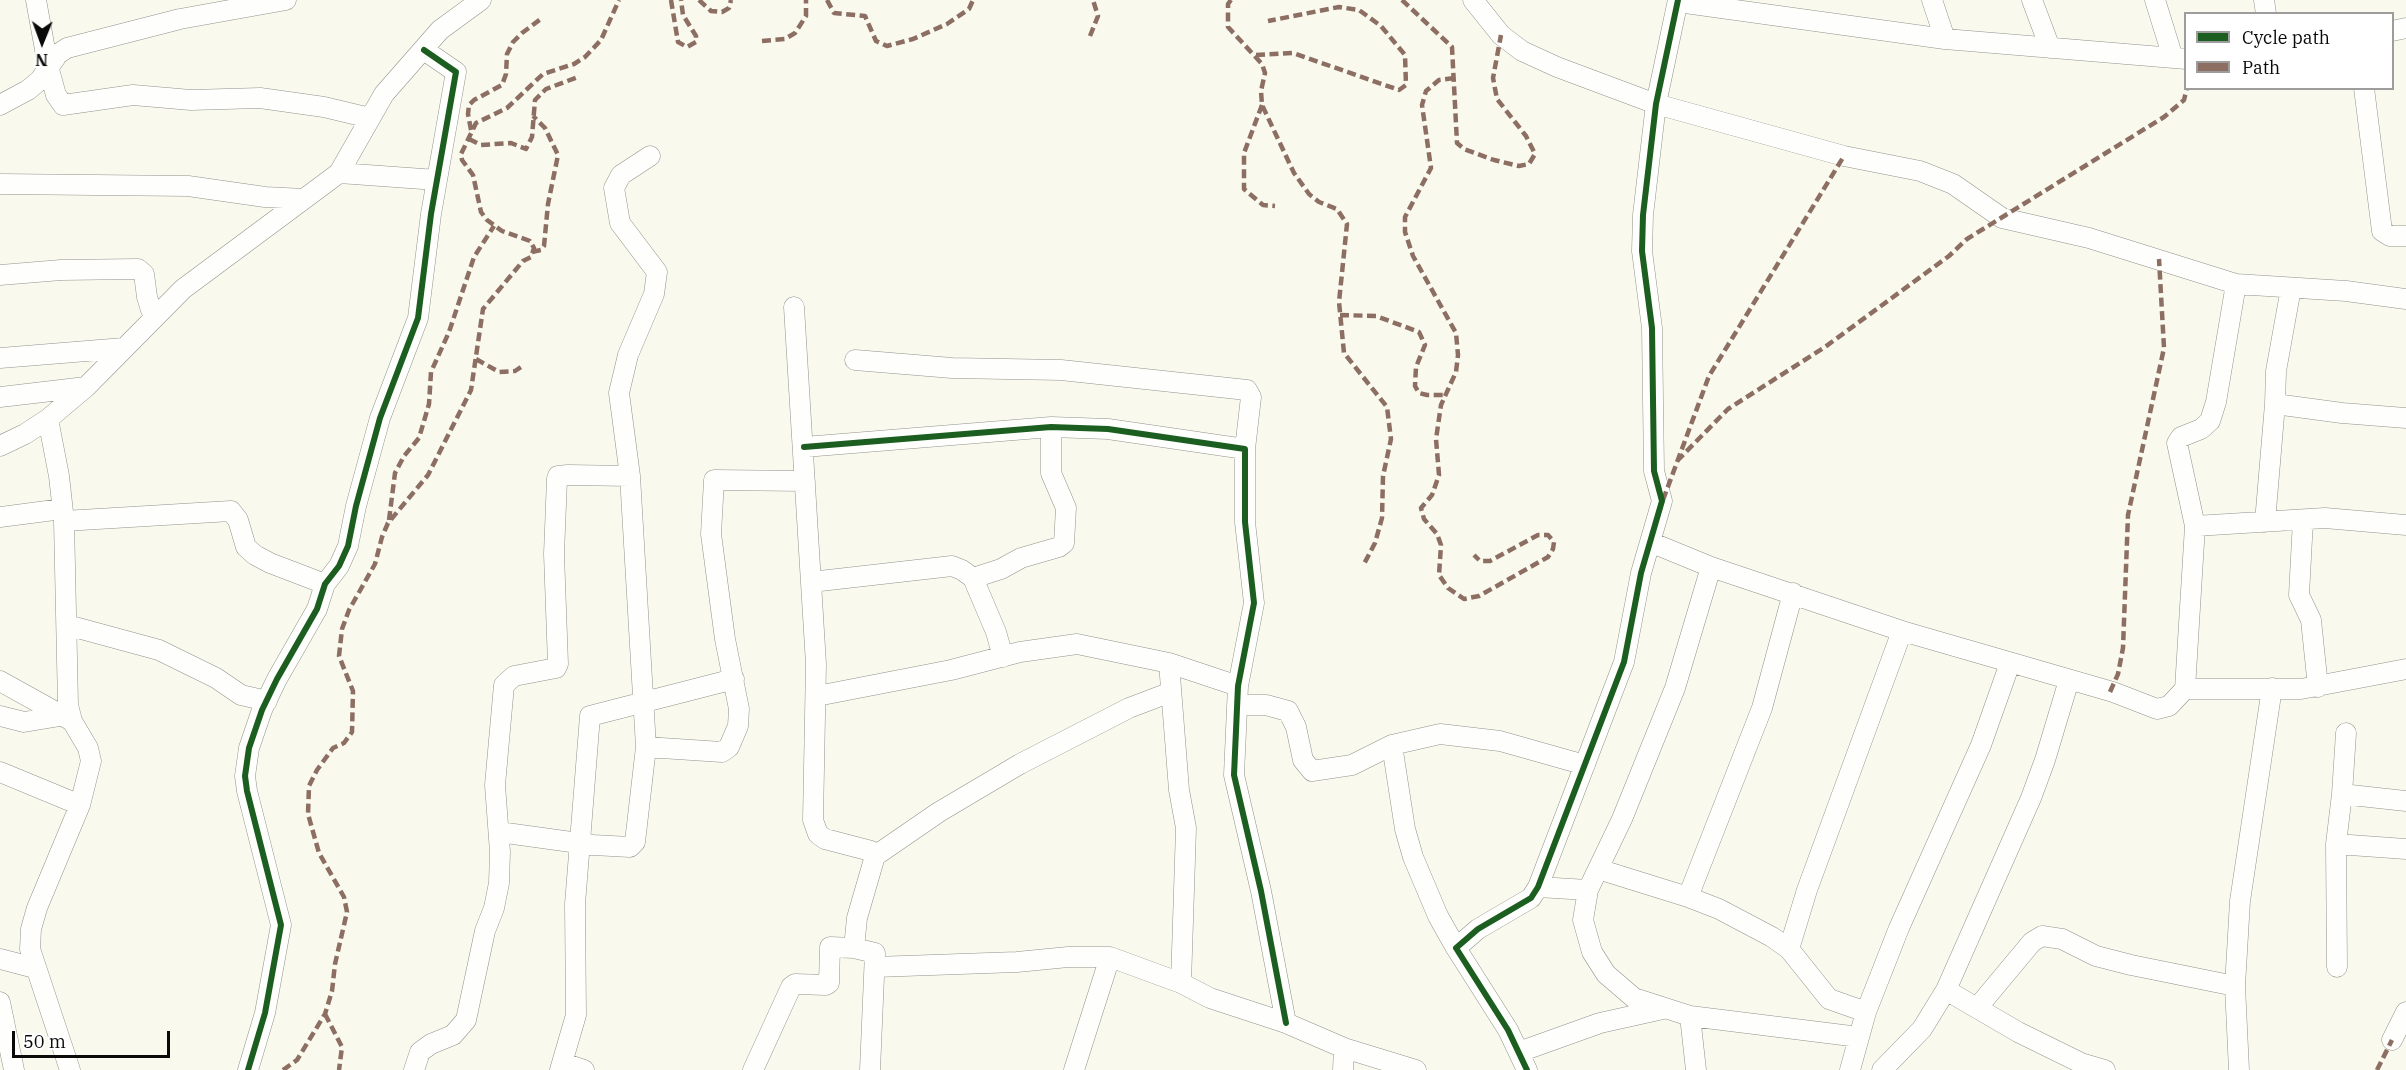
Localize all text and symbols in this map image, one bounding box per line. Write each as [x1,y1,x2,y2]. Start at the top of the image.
north arrow [12,12,72,72]
legend [2184,12,2394,90]
text: Cycle path [2242,26,2330,49]
text: N [35,50,48,70]
text: Path [2242,56,2280,79]
scale bar [15,1019,172,1057]
text: 50 m [23,1030,66,1053]

